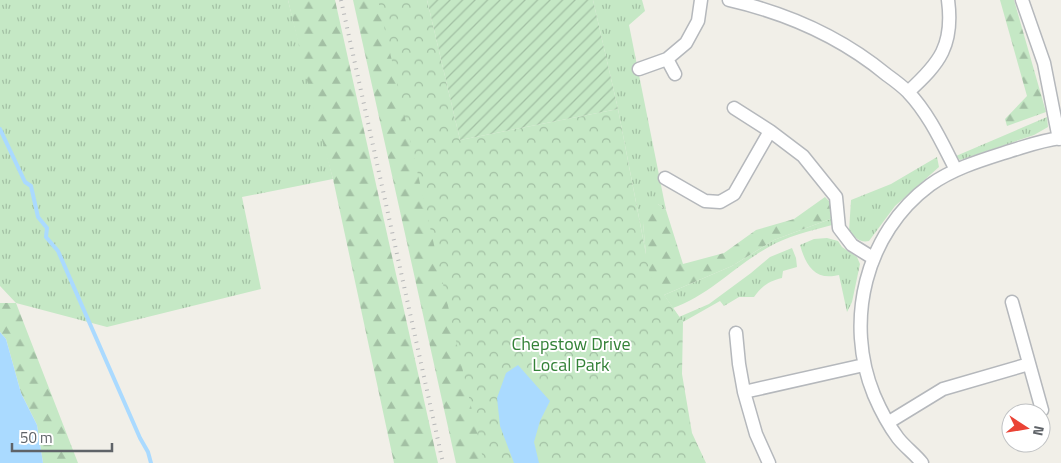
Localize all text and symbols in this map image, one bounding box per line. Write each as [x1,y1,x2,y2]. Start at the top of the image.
park label: Chepstow Drive Local Park [511,330,631,378]
north arrow [1001,403,1051,453]
scale bar [12,420,112,452]
text: N [1028,424,1050,438]
text: 50 m [20,426,53,449]

